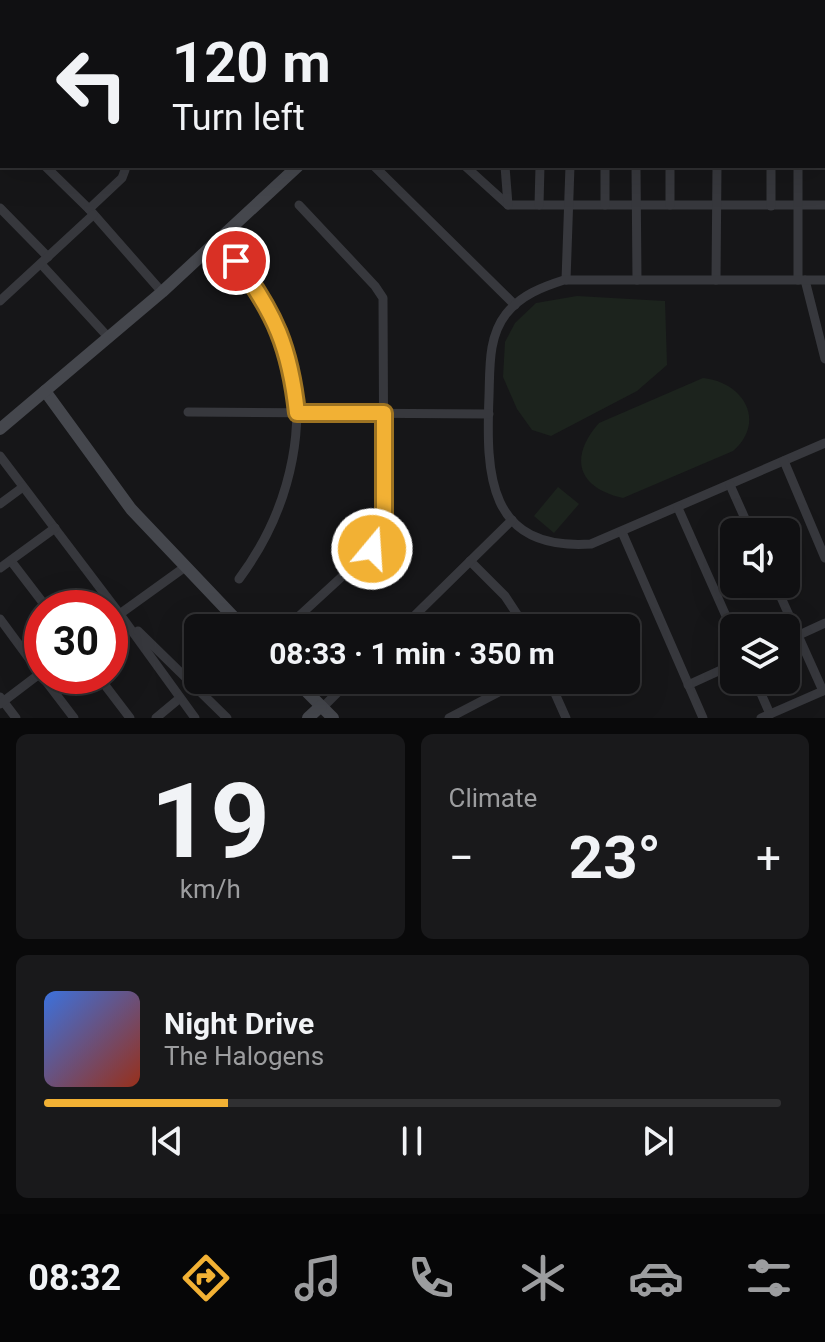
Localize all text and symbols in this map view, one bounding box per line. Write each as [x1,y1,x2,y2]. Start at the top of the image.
text: 120 m [172,30,331,96]
icon: left [40,32,144,136]
text: Turn left [172,97,305,139]
pin [202,227,270,295]
icon: arrive [214,239,258,283]
position arrow [330,507,414,591]
map controls [720,518,800,694]
button: sound [720,518,800,598]
speed limit sign: 30 [24,590,128,694]
button: layers [720,614,800,694]
text: 08:33 · 1 min · 350 m [269,636,555,671]
text: 19 [151,761,270,882]
text: Climate [449,783,537,813]
text: 23° [569,822,661,893]
text: − [449,832,474,884]
text: + [756,832,781,884]
text: km/h [180,874,241,904]
text: Night Drive [164,1006,314,1041]
text: The Halogens [164,1041,324,1071]
icon: previous [145,1119,189,1163]
icon: pause [390,1119,434,1163]
icon: next [636,1119,680,1163]
icon: directions [178,1250,234,1306]
icon: music [290,1250,346,1306]
icon: phone [403,1250,459,1306]
icon: climate [515,1250,571,1306]
icon: car [628,1250,684,1306]
icon: filters [741,1250,797,1306]
text: 08:32 [28,1257,121,1299]

